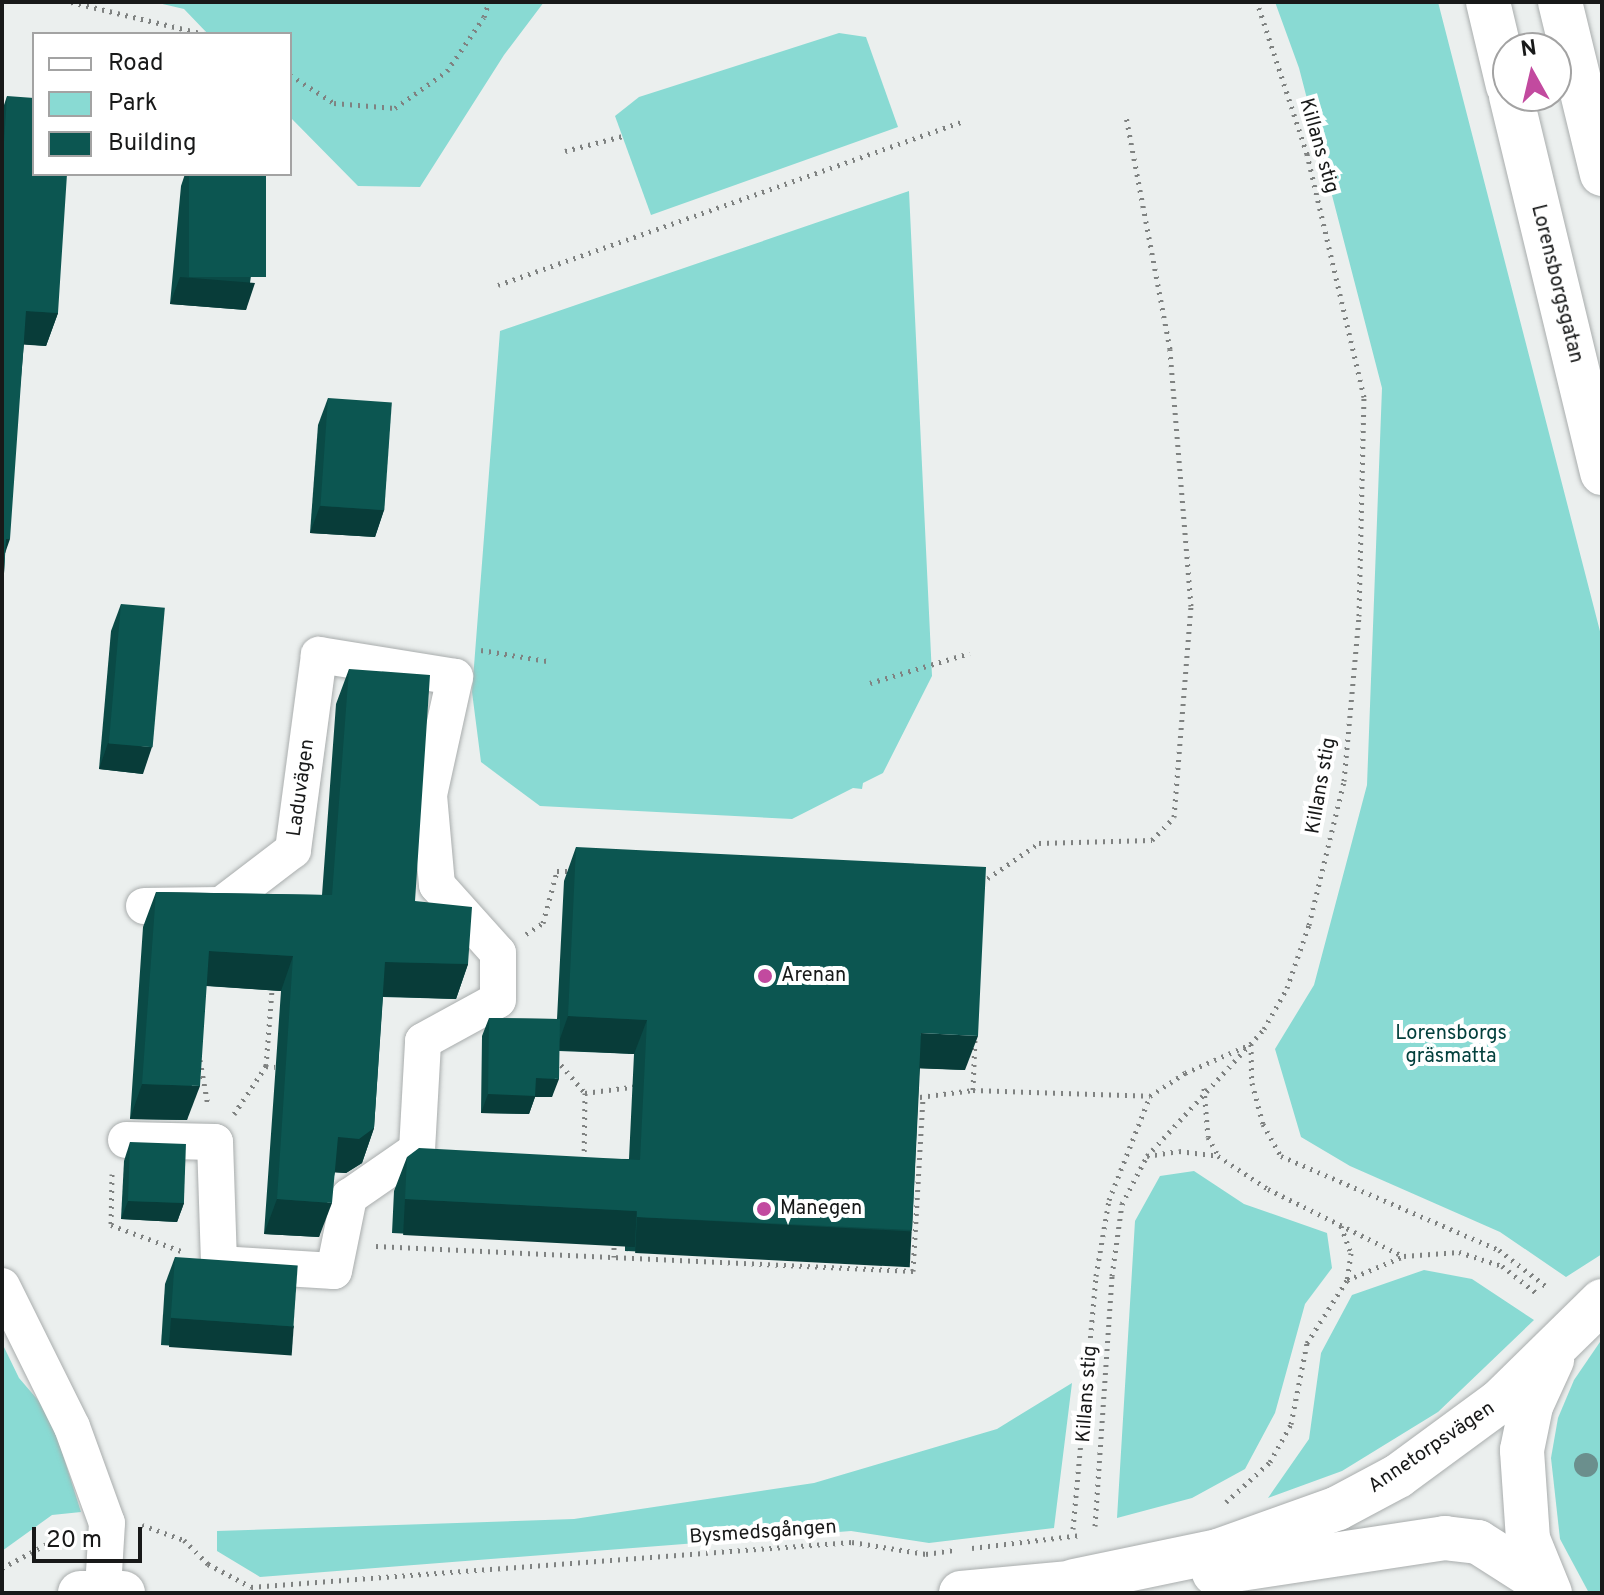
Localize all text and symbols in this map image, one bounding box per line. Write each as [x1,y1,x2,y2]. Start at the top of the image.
legend [32,32,292,176]
north arrow [1492,32,1572,112]
text: N [1519,35,1539,64]
text: Road [108,49,164,79]
text: Park [108,89,158,119]
street label: Killans stig [1293,96,1343,196]
text: Building [108,129,197,159]
street label: Lorensborgsgatan [1525,202,1587,366]
street label: Killans stig [1302,736,1342,836]
street label: Laduvägen [283,738,321,838]
place label: Arenan [781,964,846,988]
marker: Arenan [756,967,774,985]
park label: Lorensborgs gräsmatta [1395,1022,1507,1069]
place label: Manegen [780,1197,862,1221]
marker: Manegen [755,1200,773,1218]
street label: Killans stig [1073,1345,1103,1443]
street label: Annetorpsvägen [1364,1397,1500,1499]
scale bar [36,1511,146,1561]
street label: Bysmedsgången [689,1516,837,1550]
text: 20 m [46,1526,102,1556]

